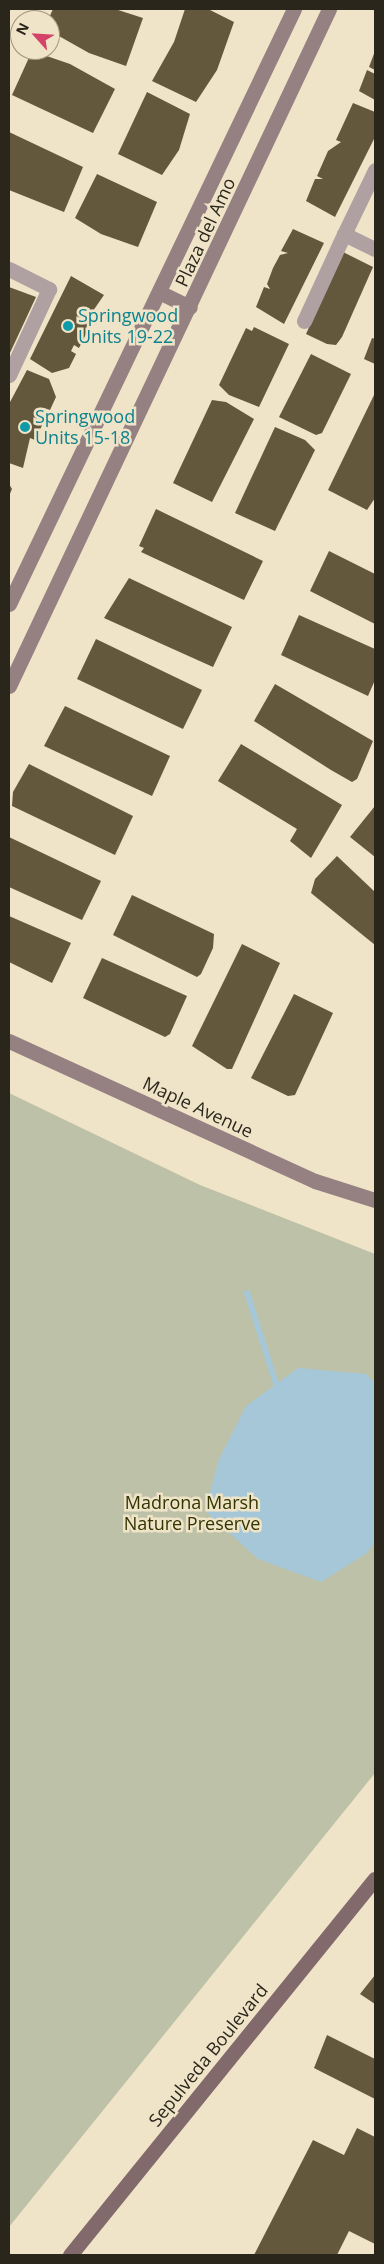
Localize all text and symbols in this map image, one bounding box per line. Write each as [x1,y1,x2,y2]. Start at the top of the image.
north arrow [10,10,60,60]
text: N [11,19,33,38]
street label: Plaza del Amo [170,174,240,290]
place label: Springwood Units 19-22 [78,305,178,348]
marker: Springwood Units 19-22 [62,320,74,332]
place label: Springwood Units 15-18 [35,406,135,448]
marker: Springwood Units 15-18 [19,421,31,433]
street label: Maple Avenue [139,1072,257,1142]
park label: Madrona Marsh Nature Preserve [124,1492,260,1535]
street label: Sepulveda Boulevard [144,1979,272,2131]

